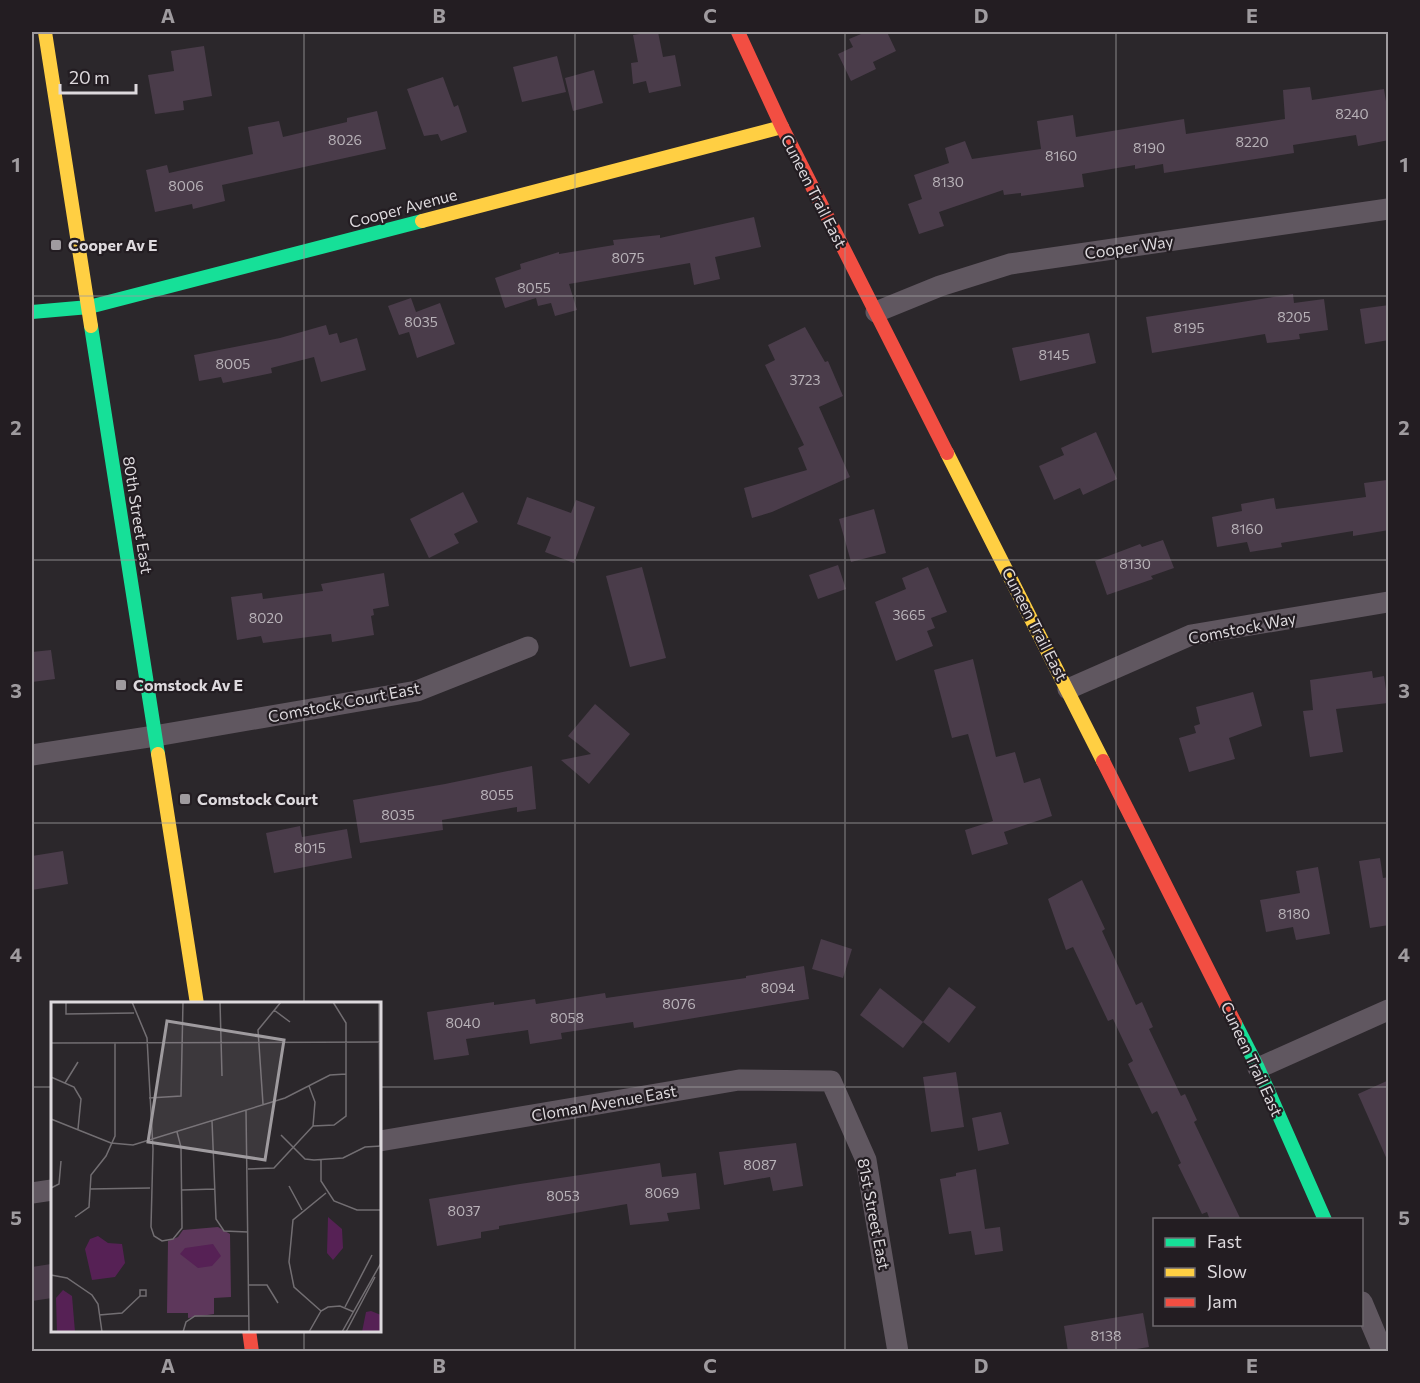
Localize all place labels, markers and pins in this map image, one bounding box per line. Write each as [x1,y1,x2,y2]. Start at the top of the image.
place label: Cooper Av E [68,235,158,254]
marker: Cooper Av E [49,238,63,252]
place label: Comstock Av E [133,675,243,694]
marker: Comstock Av E [114,678,128,692]
place label: Comstock Court [197,789,318,808]
marker: Comstock Court [178,792,192,806]

